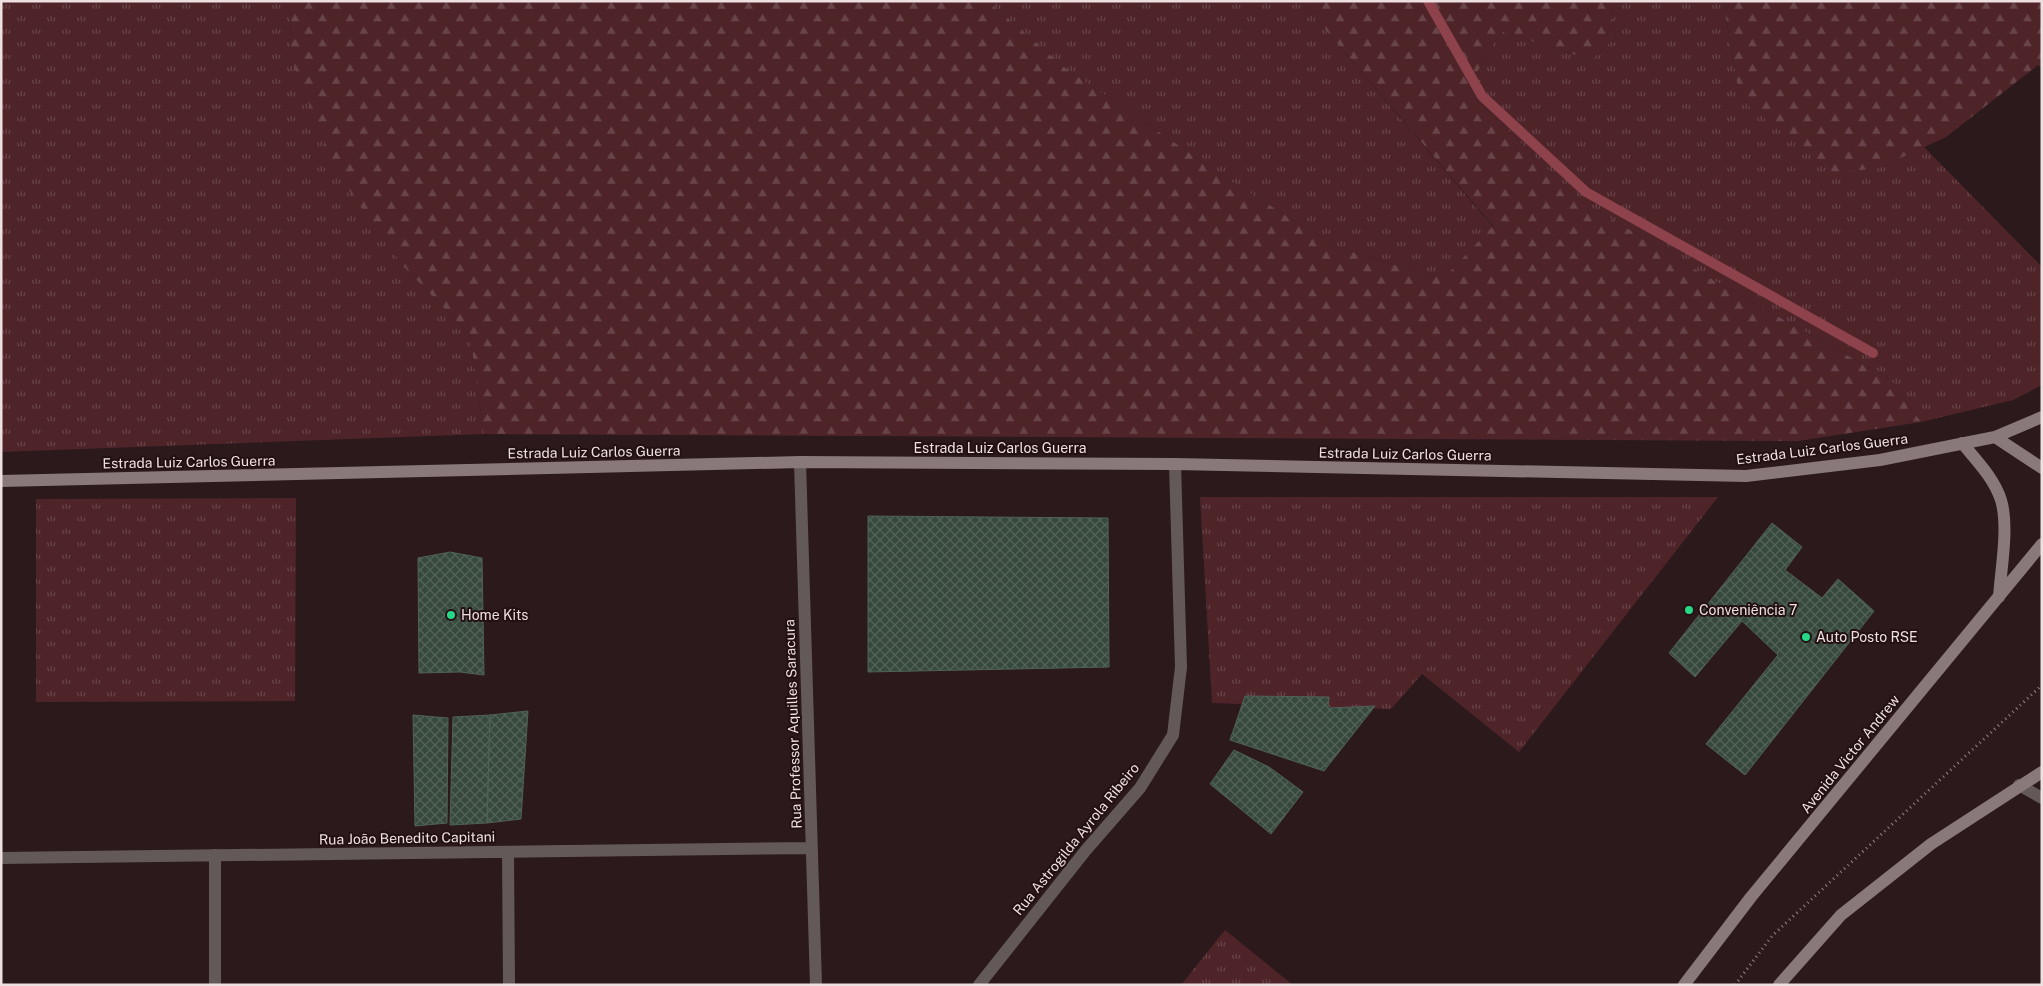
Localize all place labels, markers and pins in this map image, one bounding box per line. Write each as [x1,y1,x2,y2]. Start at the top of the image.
place label: Conveniência 7 [1699,602,1797,618]
marker: Conveniência 7 [1683,604,1695,616]
place label: Home Kits [461,607,528,623]
marker: Home Kits [445,609,457,621]
place label: Auto Posto RSE [1816,629,1918,645]
marker: Auto Posto RSE [1800,631,1812,643]

